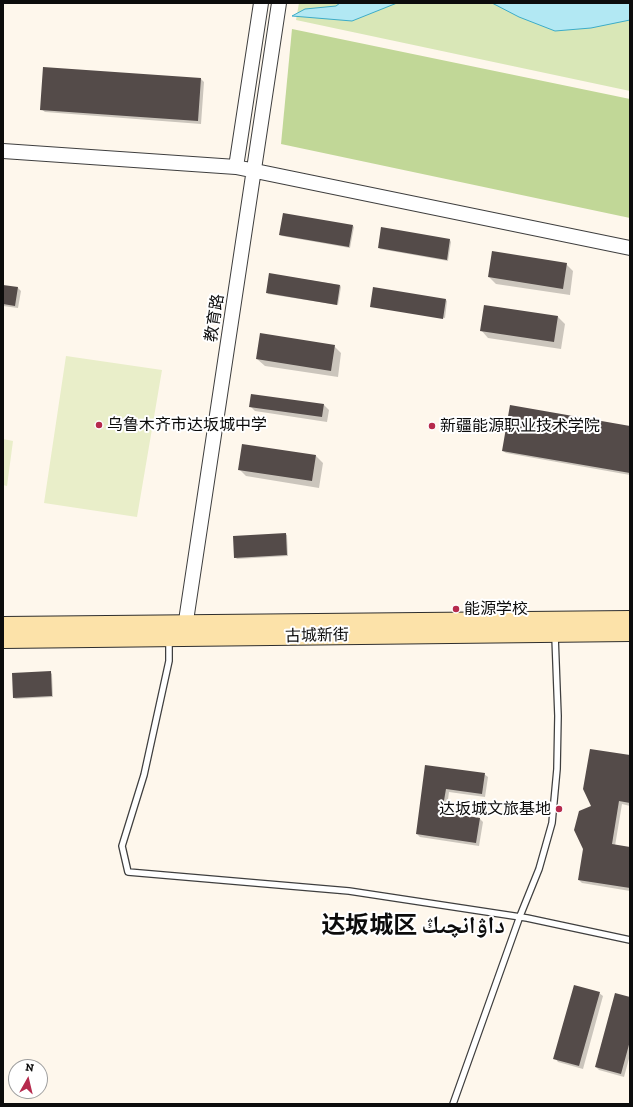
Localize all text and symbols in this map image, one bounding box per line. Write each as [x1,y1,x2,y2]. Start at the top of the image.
street label: 教育路 [202,293,228,343]
place label: 乌鲁木齐市达坂城中学 [107,415,267,435]
place label: 新疆能源职业技术学院 [440,416,600,436]
marker: 乌鲁木齐市达坂城中学 [94,420,104,430]
marker: 新疆能源职业技术学院 [427,421,437,431]
place label: 能源学校 [464,599,528,619]
marker: 能源学校 [451,604,461,614]
street label: 古城新街 [285,626,349,646]
place label: 达坂城文旅基地 [439,799,551,819]
marker: 达坂城文旅基地 [554,804,564,814]
district label: 达坂城区 داۋانچىڭ [321,912,505,940]
north arrow [8,1059,48,1099]
text: N [25,1061,35,1075]

